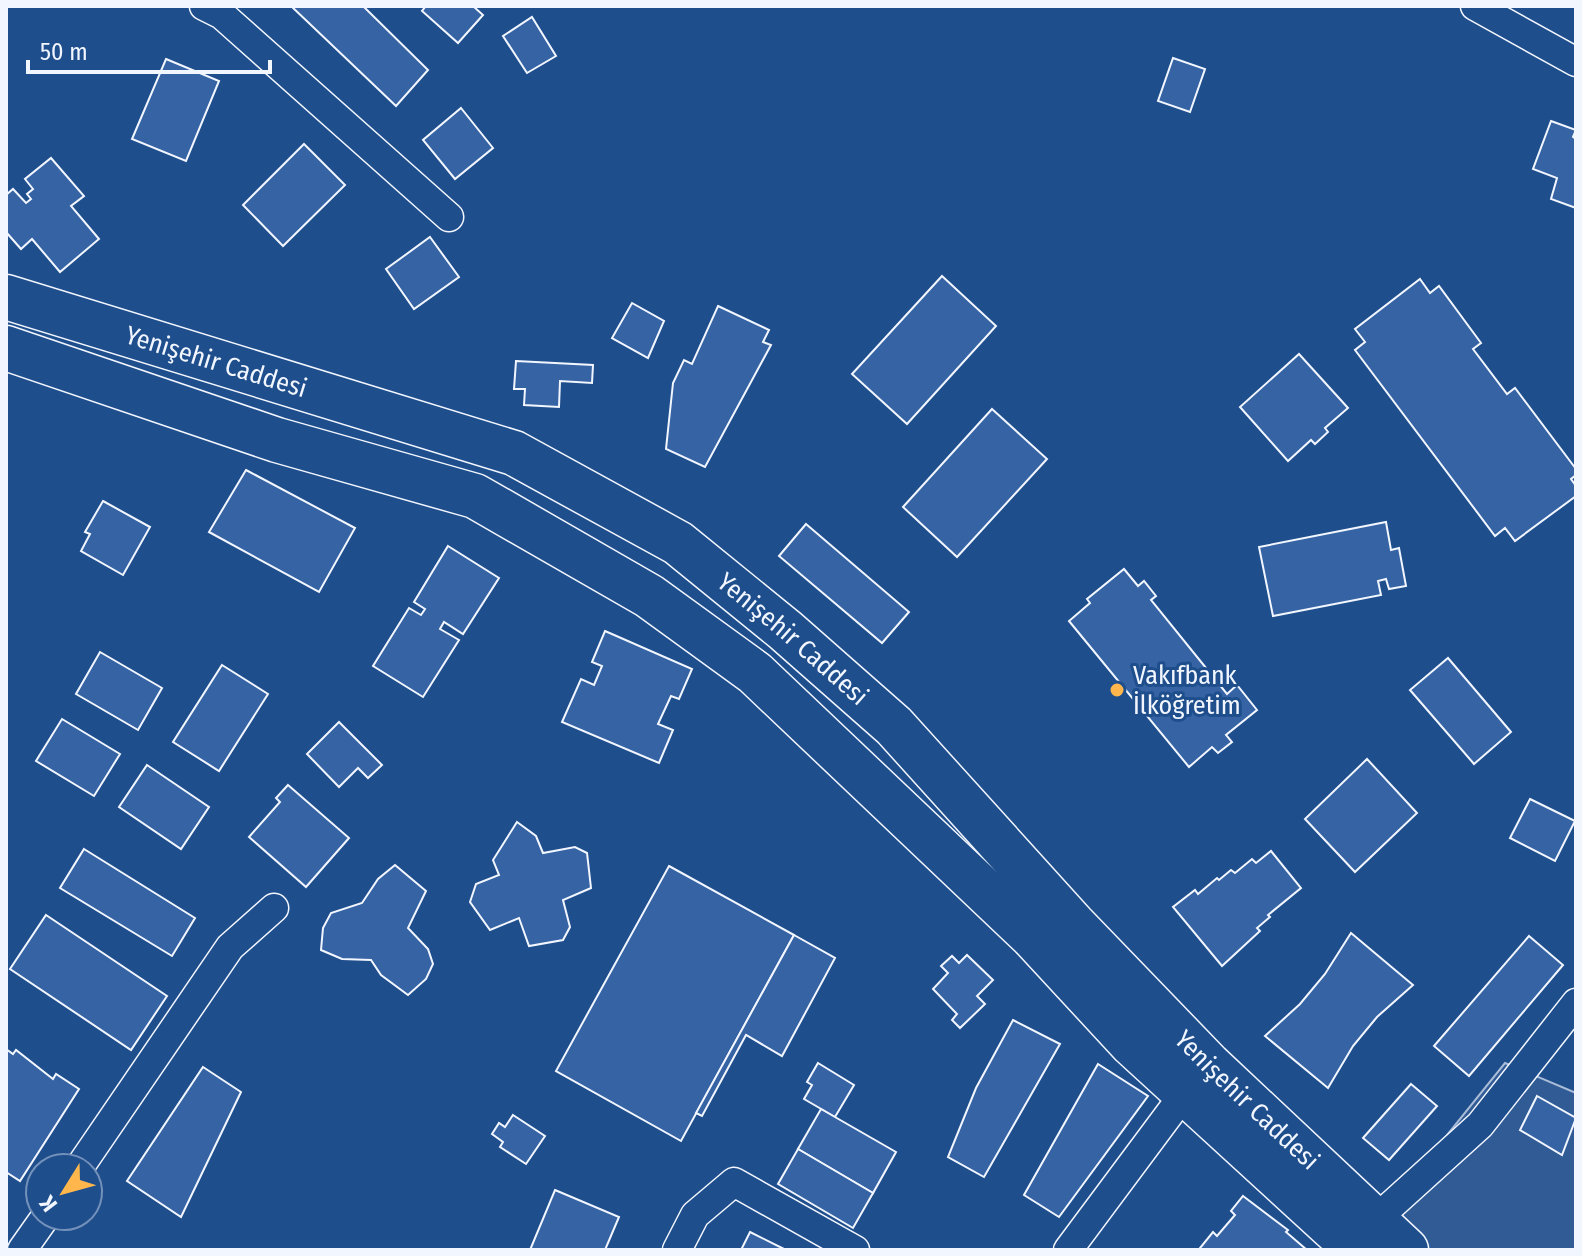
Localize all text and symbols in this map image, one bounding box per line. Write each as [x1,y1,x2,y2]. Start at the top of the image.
scale bar [28,24,270,74]
text: 50 m [40,38,88,66]
street label: Yenişehir Caddesi [122,319,311,404]
street label: Yenişehir Caddesi [711,566,875,711]
place label: Vakıfbank İlköğretim [1133,660,1241,721]
marker: Vakıfbank İlköğretim [1108,681,1126,699]
street label: Yenişehir Caddesi [1168,1024,1326,1176]
north arrow [24,1152,104,1232]
text: K [33,1190,63,1217]

